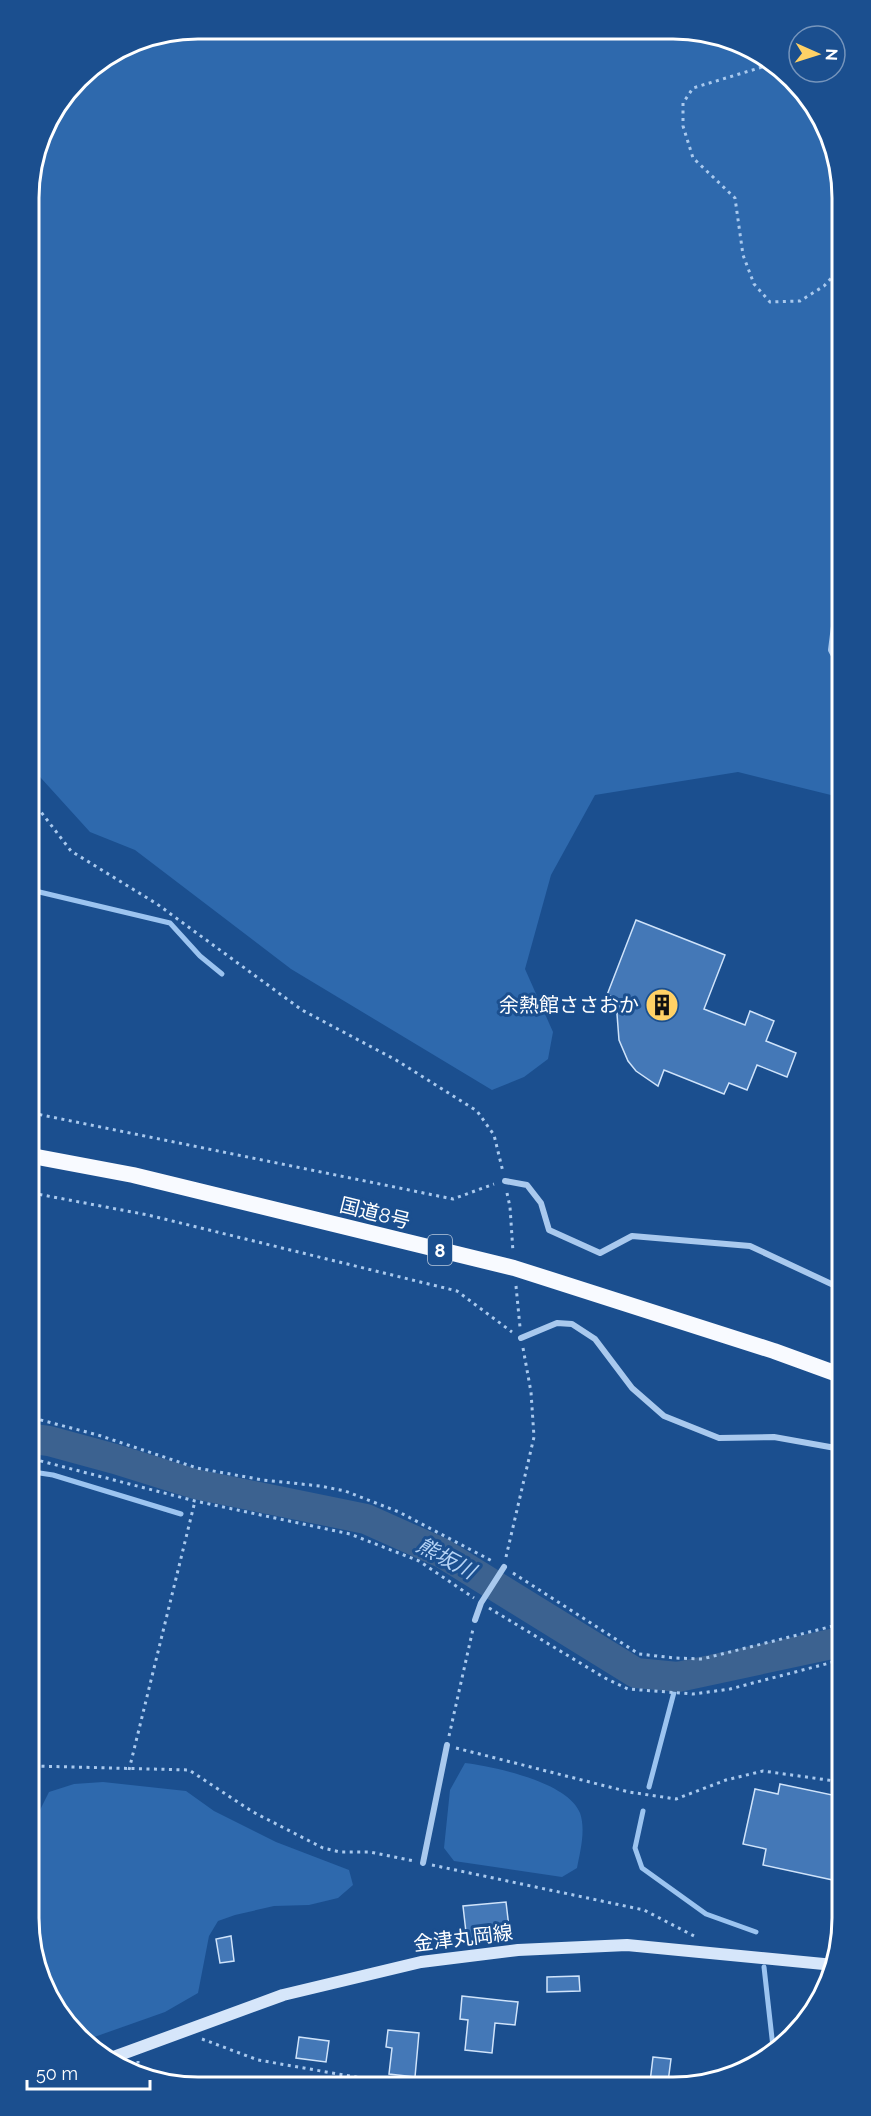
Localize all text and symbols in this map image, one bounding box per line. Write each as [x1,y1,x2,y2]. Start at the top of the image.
north arrow [787,24,847,84]
text: N [822,48,841,61]
building icon: 余熱館ささおか [644,987,680,1023]
place label: 余熱館ささおか [499,993,639,1017]
street label: 国道8号 [337,1193,413,1233]
road number: 8 [428,1235,452,1265]
water label: 熊坂川 [412,1532,481,1585]
street label: 金津丸岡線 [412,1920,514,1956]
scale bar [27,2053,150,2091]
text: 50 m [36,2063,78,2084]

